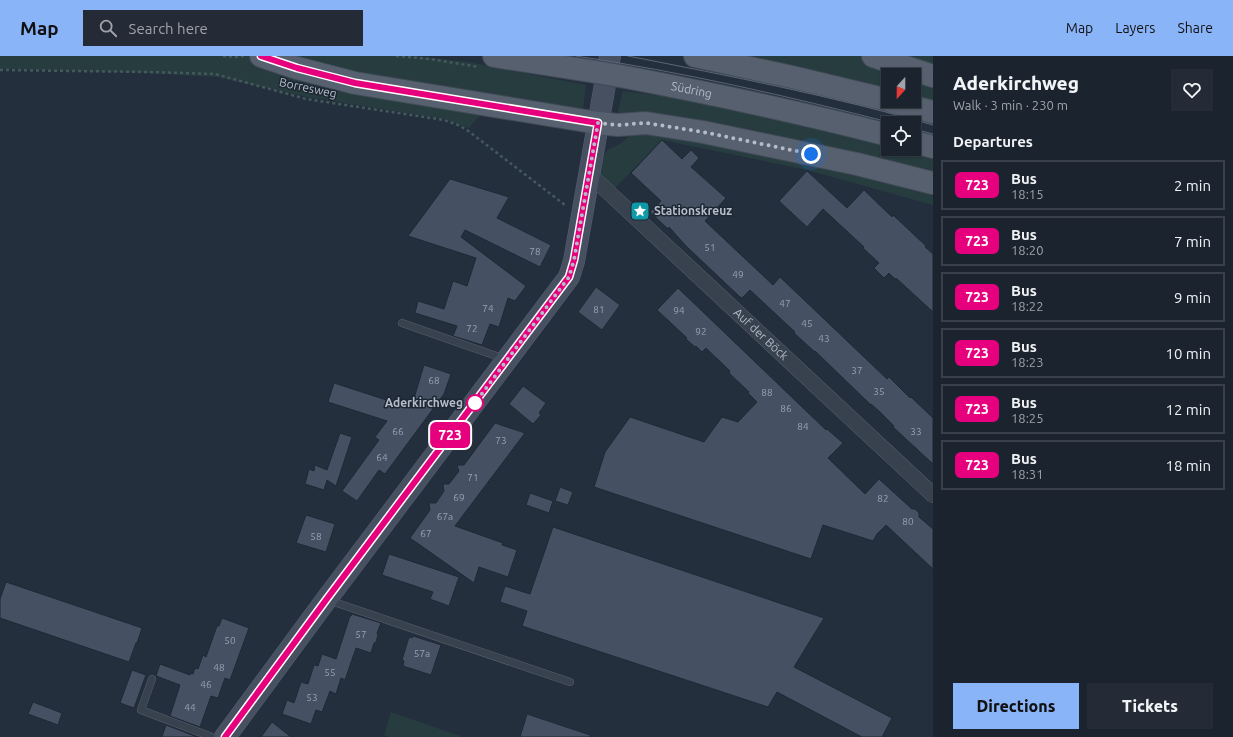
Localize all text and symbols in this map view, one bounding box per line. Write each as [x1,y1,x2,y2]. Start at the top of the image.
search box [83,10,363,46]
text: Map [20,17,59,39]
icon: search [97,17,119,39]
text: Search here [129,20,208,37]
text: Map [1066,20,1093,36]
text: Layers [1115,20,1155,36]
text: Share [1177,20,1213,36]
north arrow [881,68,921,108]
map controls [881,68,921,156]
button: heart [1171,69,1213,111]
text: Aderkirchweg [953,72,1079,94]
street label: Borresweg [278,75,338,100]
street label: Südring [670,79,713,100]
text: Walk · 3 min · 230 m [953,98,1068,112]
button: locate [881,116,921,156]
text: Departures [953,133,1033,150]
your location [801,144,821,164]
text: Bus [1011,170,1037,187]
text: 723 [965,177,989,193]
text: 2 min [1174,177,1211,194]
text: 18:15 [1011,187,1044,201]
place icon: Stationskreuz [629,200,651,222]
place label: Stationskreuz [654,204,732,217]
text: Bus [1011,226,1037,243]
text: 723 [965,233,989,249]
text: 7 min [1174,233,1211,250]
house number: 51 [704,242,716,253]
text: 18:20 [1011,243,1044,257]
house number: 78 [529,246,541,257]
house number: 49 [732,269,744,280]
text: Bus [1011,282,1037,299]
text: 723 [965,289,989,305]
text: 9 min [1174,289,1211,306]
house number: 47 [779,298,791,309]
text: 18:22 [1011,299,1044,313]
house number: 74 [482,303,494,314]
house number: 81 [593,304,605,315]
house number: 94 [673,305,685,316]
street label: Auf der Böck [731,306,791,362]
house number: 45 [801,318,813,329]
house number: 72 [466,323,478,334]
house number: 92 [695,326,707,337]
house number: 43 [818,333,830,344]
text: Bus [1011,338,1037,355]
text: 723 [965,345,989,361]
text: 10 min [1165,345,1211,362]
text: 18:23 [1011,355,1044,369]
house number: 37 [851,365,863,376]
house number: 68 [428,375,440,386]
house number: 35 [873,386,885,397]
house number: 88 [761,387,773,398]
marker: Aderkirchweg [466,394,484,412]
text: Bus [1011,394,1037,411]
place label: Aderkirchweg [385,396,463,409]
text: 723 [965,401,989,417]
text: 12 min [1165,401,1211,418]
house number: 86 [780,403,792,414]
text: 18:25 [1011,411,1044,425]
house number: 84 [797,421,809,432]
line badge: 723 [427,422,473,448]
house number: 66 [392,426,404,437]
house number: 33 [910,426,922,437]
text: 723 [438,427,462,443]
house number: 73 [495,435,507,446]
text: Bus [1011,450,1037,467]
house number: 64 [376,452,388,463]
text: 723 [965,457,989,473]
text: 18 min [1165,457,1211,474]
text: 18:31 [1011,467,1044,481]
house number: 71 [467,472,479,483]
house number: 69 [453,492,465,503]
house number: 82 [877,493,889,504]
house number: 67a [437,511,453,522]
house number: 80 [902,516,914,527]
house number: 67 [420,528,432,539]
house number: 58 [310,531,322,542]
house number: 57 [355,629,367,640]
house number: 50 [224,635,236,646]
house number: 57a [414,648,430,659]
house number: 48 [213,662,225,673]
house number: 55 [324,667,336,678]
house number: 46 [200,679,212,690]
button: Directions [953,683,1079,729]
button: Tickets [1087,683,1213,729]
house number: 53 [306,692,318,703]
house number: 44 [184,702,196,713]

